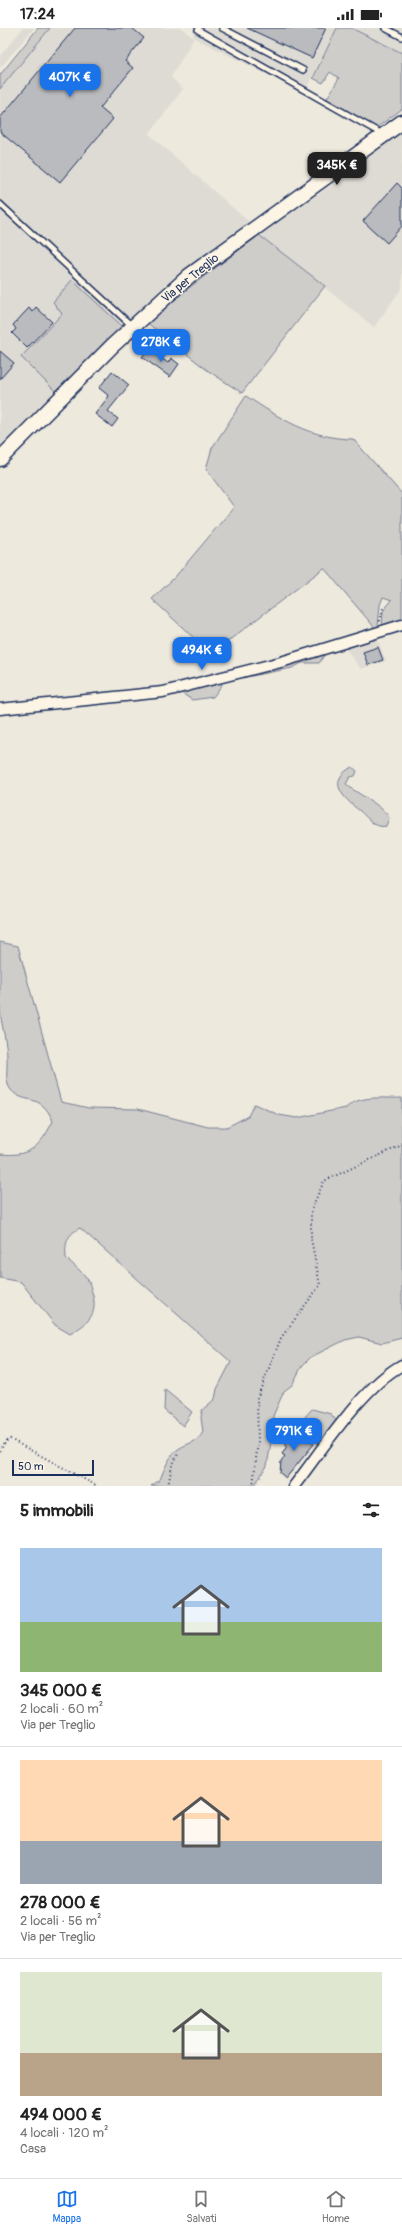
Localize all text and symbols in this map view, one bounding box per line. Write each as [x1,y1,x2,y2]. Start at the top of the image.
text: 17:24 [20,5,55,24]
pin: 407K € [37,64,103,98]
text: 407K € [49,69,91,85]
pin: 345K € [304,152,370,186]
text: 345K € [316,157,358,173]
street label: Via per Treglio [159,250,223,306]
pin: 278K € [128,329,194,363]
text: 278K € [141,334,181,350]
pin: 494K € [169,637,235,671]
text: 494K € [181,642,223,658]
pin: 791K € [261,1418,327,1452]
text: 791K € [275,1423,313,1439]
scale bar [12,1458,94,1477]
text: 50 m [18,1460,44,1473]
icon: filters [360,1499,382,1521]
text: 5 immobili [20,1500,93,1521]
icon: home [165,1574,237,1646]
text: 345 000 € [20,1680,102,1701]
text: 2 locali · 60 m² [20,1701,103,1717]
text: Via per Treglio [20,1717,96,1733]
icon: home [165,1786,237,1858]
text: 278 000 € [20,1892,101,1913]
text: 2 locali · 56 m² [20,1913,101,1929]
text: Via per Treglio [20,1929,96,1945]
icon: home [165,1998,237,2070]
text: 494 000 € [20,2104,102,2125]
text: 4 locali · 120 m² [20,2125,108,2141]
text: Casa [20,2141,46,2157]
tab: Mappa [53,2188,81,2225]
tab: Salvati [186,2188,217,2225]
tab: Home [322,2188,349,2225]

